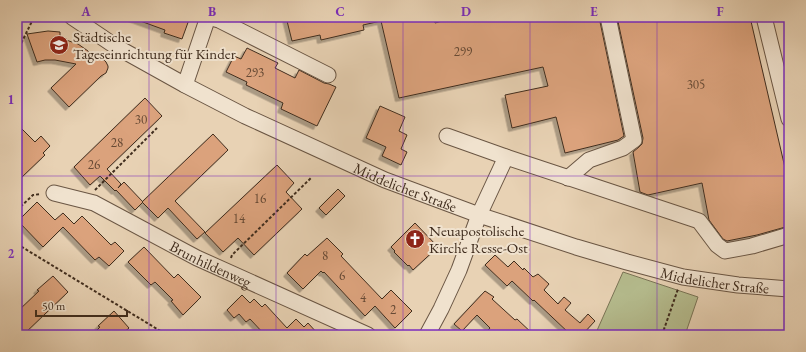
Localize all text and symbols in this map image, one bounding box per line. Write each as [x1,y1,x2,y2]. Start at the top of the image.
text: A [80,3,91,20]
text: B [208,3,216,20]
text: C [335,3,345,20]
text: D [461,3,471,20]
text: E [590,3,598,20]
text: F [716,3,724,20]
place label: Städtische Tageseinrichtung für Kinder [73,27,236,63]
school or university icon: Städtische Tageseinrichtung für Kinder [48,34,70,56]
house number: 299 [454,43,473,60]
house number: 293 [246,64,264,81]
house number: 305 [687,76,705,93]
text: 1 [8,91,15,108]
house number: 30 [135,111,147,128]
house number: 28 [111,134,123,151]
house number: 26 [88,156,100,173]
street label: Middelicher Straße [351,158,460,216]
house number: 16 [254,190,266,207]
house number: 14 [233,210,246,227]
place label: Neuapostolische Kirche Resse-Ost [429,221,528,257]
church icon: Neuapostolische Kirche Resse-Ost [404,228,426,250]
street label: Brunhildenweg [167,236,255,291]
text: 2 [8,245,15,262]
house number: 8 [322,247,328,264]
street label: Middelicher Straße [659,262,770,297]
house number: 6 [339,267,345,284]
house number: 4 [360,289,367,306]
scale bar [36,292,127,318]
text: 50 m [42,298,66,314]
house number: 2 [390,301,397,318]

